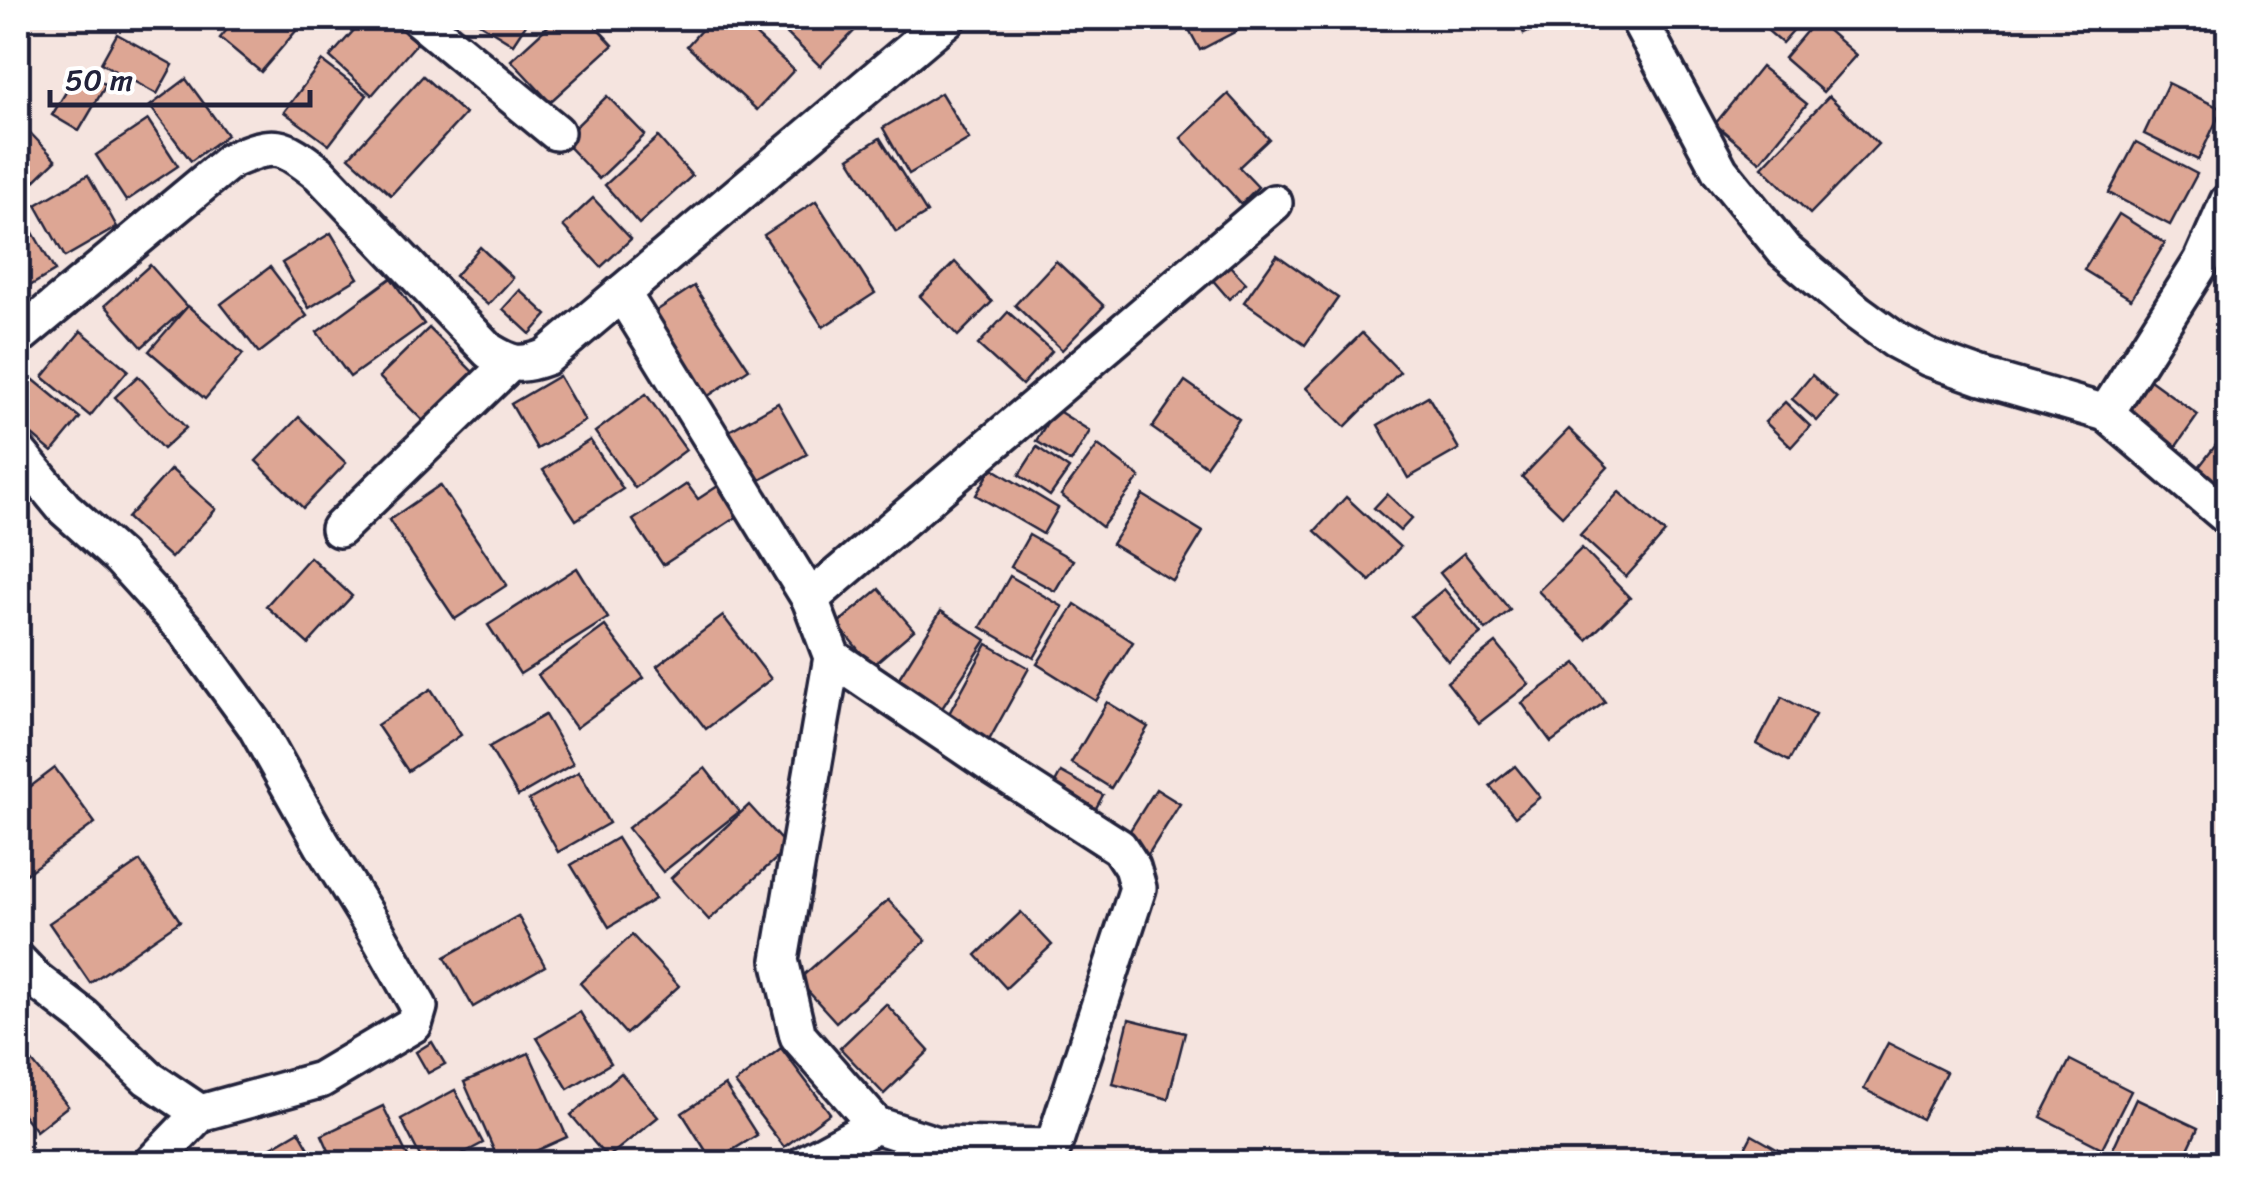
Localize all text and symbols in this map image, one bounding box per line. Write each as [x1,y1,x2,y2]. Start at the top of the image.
scale bar [50,45,310,107]
text: 50 m [65,53,133,107]

